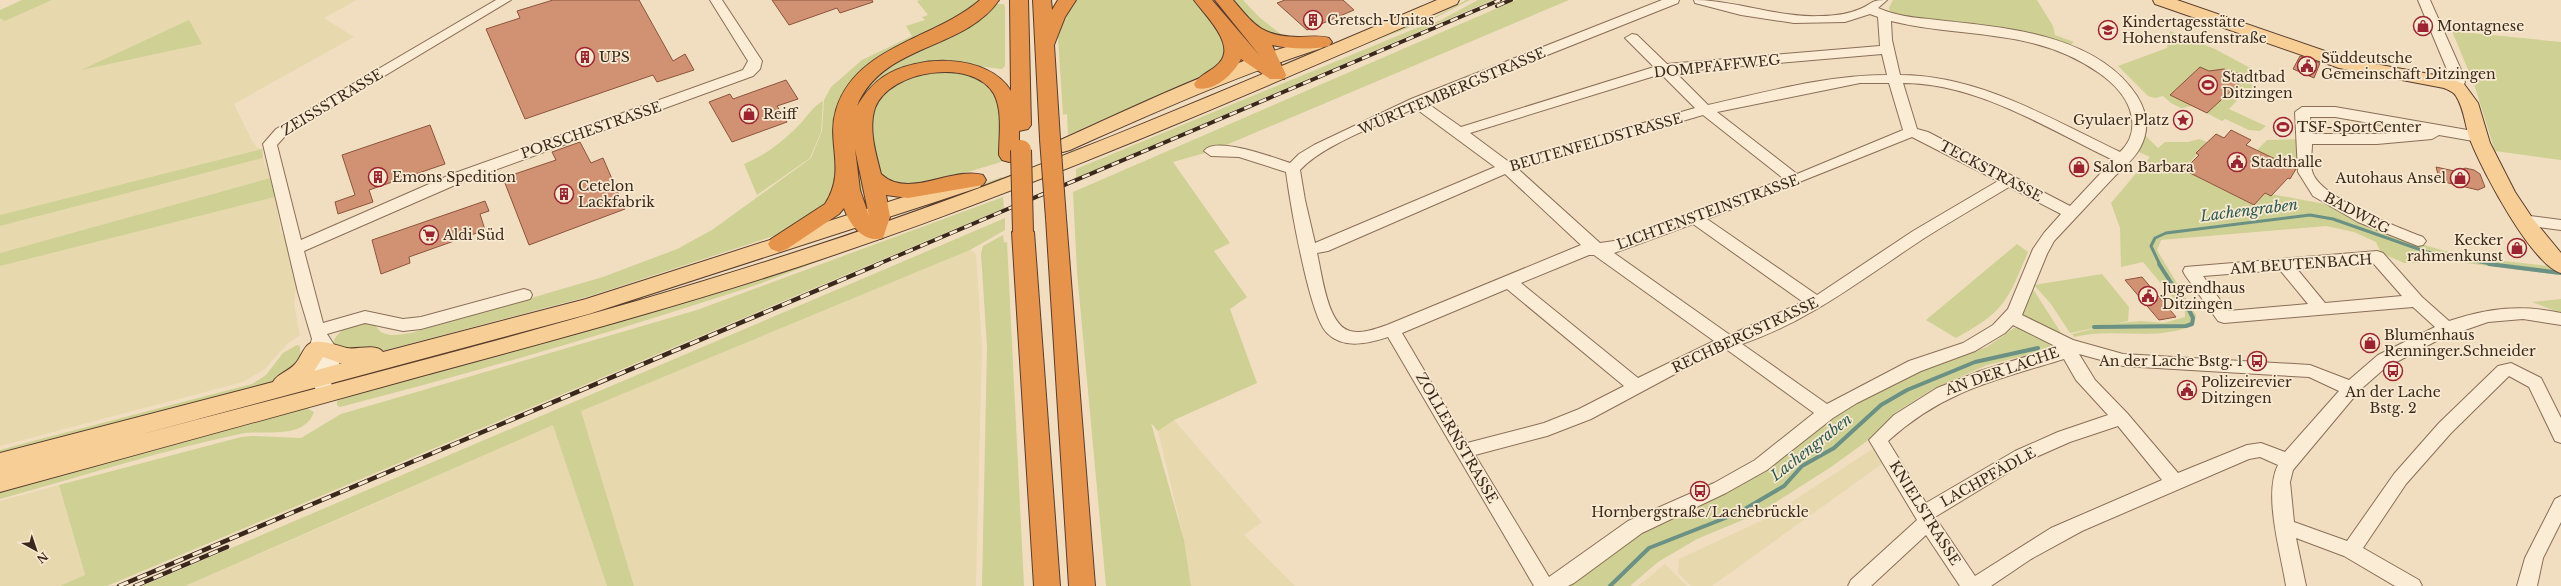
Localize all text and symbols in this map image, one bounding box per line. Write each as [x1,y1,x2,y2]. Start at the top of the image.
building icon: Gretsch-Unitas [1302,9,1324,31]
place label: Gretsch-Unitas [1327,11,1434,29]
place label: Kindertagesstätte Hohenstaufenstraße [2122,13,2267,47]
shop icon: Montagnese [2412,15,2434,37]
place label: Montagnese [2437,17,2524,35]
school or university icon: Kindertagesstätte Hohenstaufenstraße [2097,19,2119,41]
street label: WÜRTTEMBERGSTRASSE [1355,42,1548,139]
building icon: UPS [574,46,596,68]
place label: UPS [599,48,630,66]
place label: Süddeutsche Gemeinschaft Ditzingen [2321,49,2496,83]
street label: DOMPFAFFWEG [1653,50,1781,82]
public building icon: Süddeutsche Gemeinschaft Ditzingen [2296,55,2318,77]
street label: ZEISSSTRASSE [278,65,386,139]
place label: Stadtbad Ditzingen [2222,68,2293,102]
sports icon: Stadtbad Ditzingen [2197,74,2219,96]
street label: PORSCHESTRASSE [518,98,664,162]
shop icon: Reiff [738,103,760,125]
place label: Reiff [763,105,799,123]
street label: BEUTENFELDSTRASSE [1507,109,1685,175]
place icon: Gyulaer Platz [2172,109,2194,131]
place label: Gyulaer Platz [2073,111,2169,129]
sports icon: TSF-SportCenter [2272,116,2294,138]
place label: TSF-SportCenter [2297,118,2422,136]
street label: TECKSTRASSE [1937,136,2045,206]
public building icon: Stadthalle [2226,151,2248,173]
place label: Stadthalle [2251,153,2322,171]
shop icon: Salon Barbara [2068,156,2090,178]
place label: Salon Barbara [2093,158,2194,176]
building icon: Emons Spedition [367,166,389,188]
shop icon: Autohaus Ansel [2449,167,2471,189]
place label: Emons Spedition [392,168,516,186]
place label: Autohaus Ansel [2335,169,2446,187]
street label: LICHTENSTEINSTRASSE [1614,171,1802,253]
place label: Cetelon Lackfabrik [578,177,655,211]
building icon: Cetelon Lackfabrik [553,183,575,205]
street label: BADWEG [2321,188,2393,238]
water label: Lachengraben [2198,195,2299,226]
supermarket icon: Aldi Süd [418,224,440,246]
place label: Aldi Süd [442,226,505,244]
place label: Kecker rahmenkunst [2407,231,2504,265]
shop icon: Kecker rahmenkunst [2506,237,2528,259]
street label: AM BEUTENBACH [2228,250,2373,278]
place label: Jugendhaus Ditzingen [2160,279,2245,313]
public building icon: Jugendhaus Ditzingen [2137,285,2159,307]
street label: RECHBERGSTRASSE [1669,293,1821,377]
place label: Blumenhaus Renninger.Schneider [2384,326,2536,360]
shop icon: Blumenhaus Renninger.Schneider [2359,332,2381,354]
street label: AN DER LACHE [1942,343,2061,399]
bus stop icon: An der Lache Bstg. 1 [2246,350,2268,372]
place label: An der Lache Bstg. 1 [2098,352,2243,370]
bus stop icon: An der Lache Bstg. 2 [2382,360,2404,382]
street label: ZOLLERNSTRASSE [1412,369,1502,507]
place label: Polizeirevier Ditzingen [2201,373,2292,407]
public building icon: Polizeirevier Ditzingen [2176,379,2198,401]
place label: An der Lache Bstg. 2 [2344,383,2441,417]
water label: Lachengraben [1766,409,1856,485]
street label: LACHPFÄDLE [1937,443,2039,511]
street label: KNIELSTRASSE [1886,457,1964,569]
bus stop icon: Hornbergstraße/Lachebrückle [1689,480,1711,502]
place label: Hornbergstraße/Lachebrückle [1591,503,1809,521]
north arrow [16,530,56,570]
text: N [33,549,51,567]

